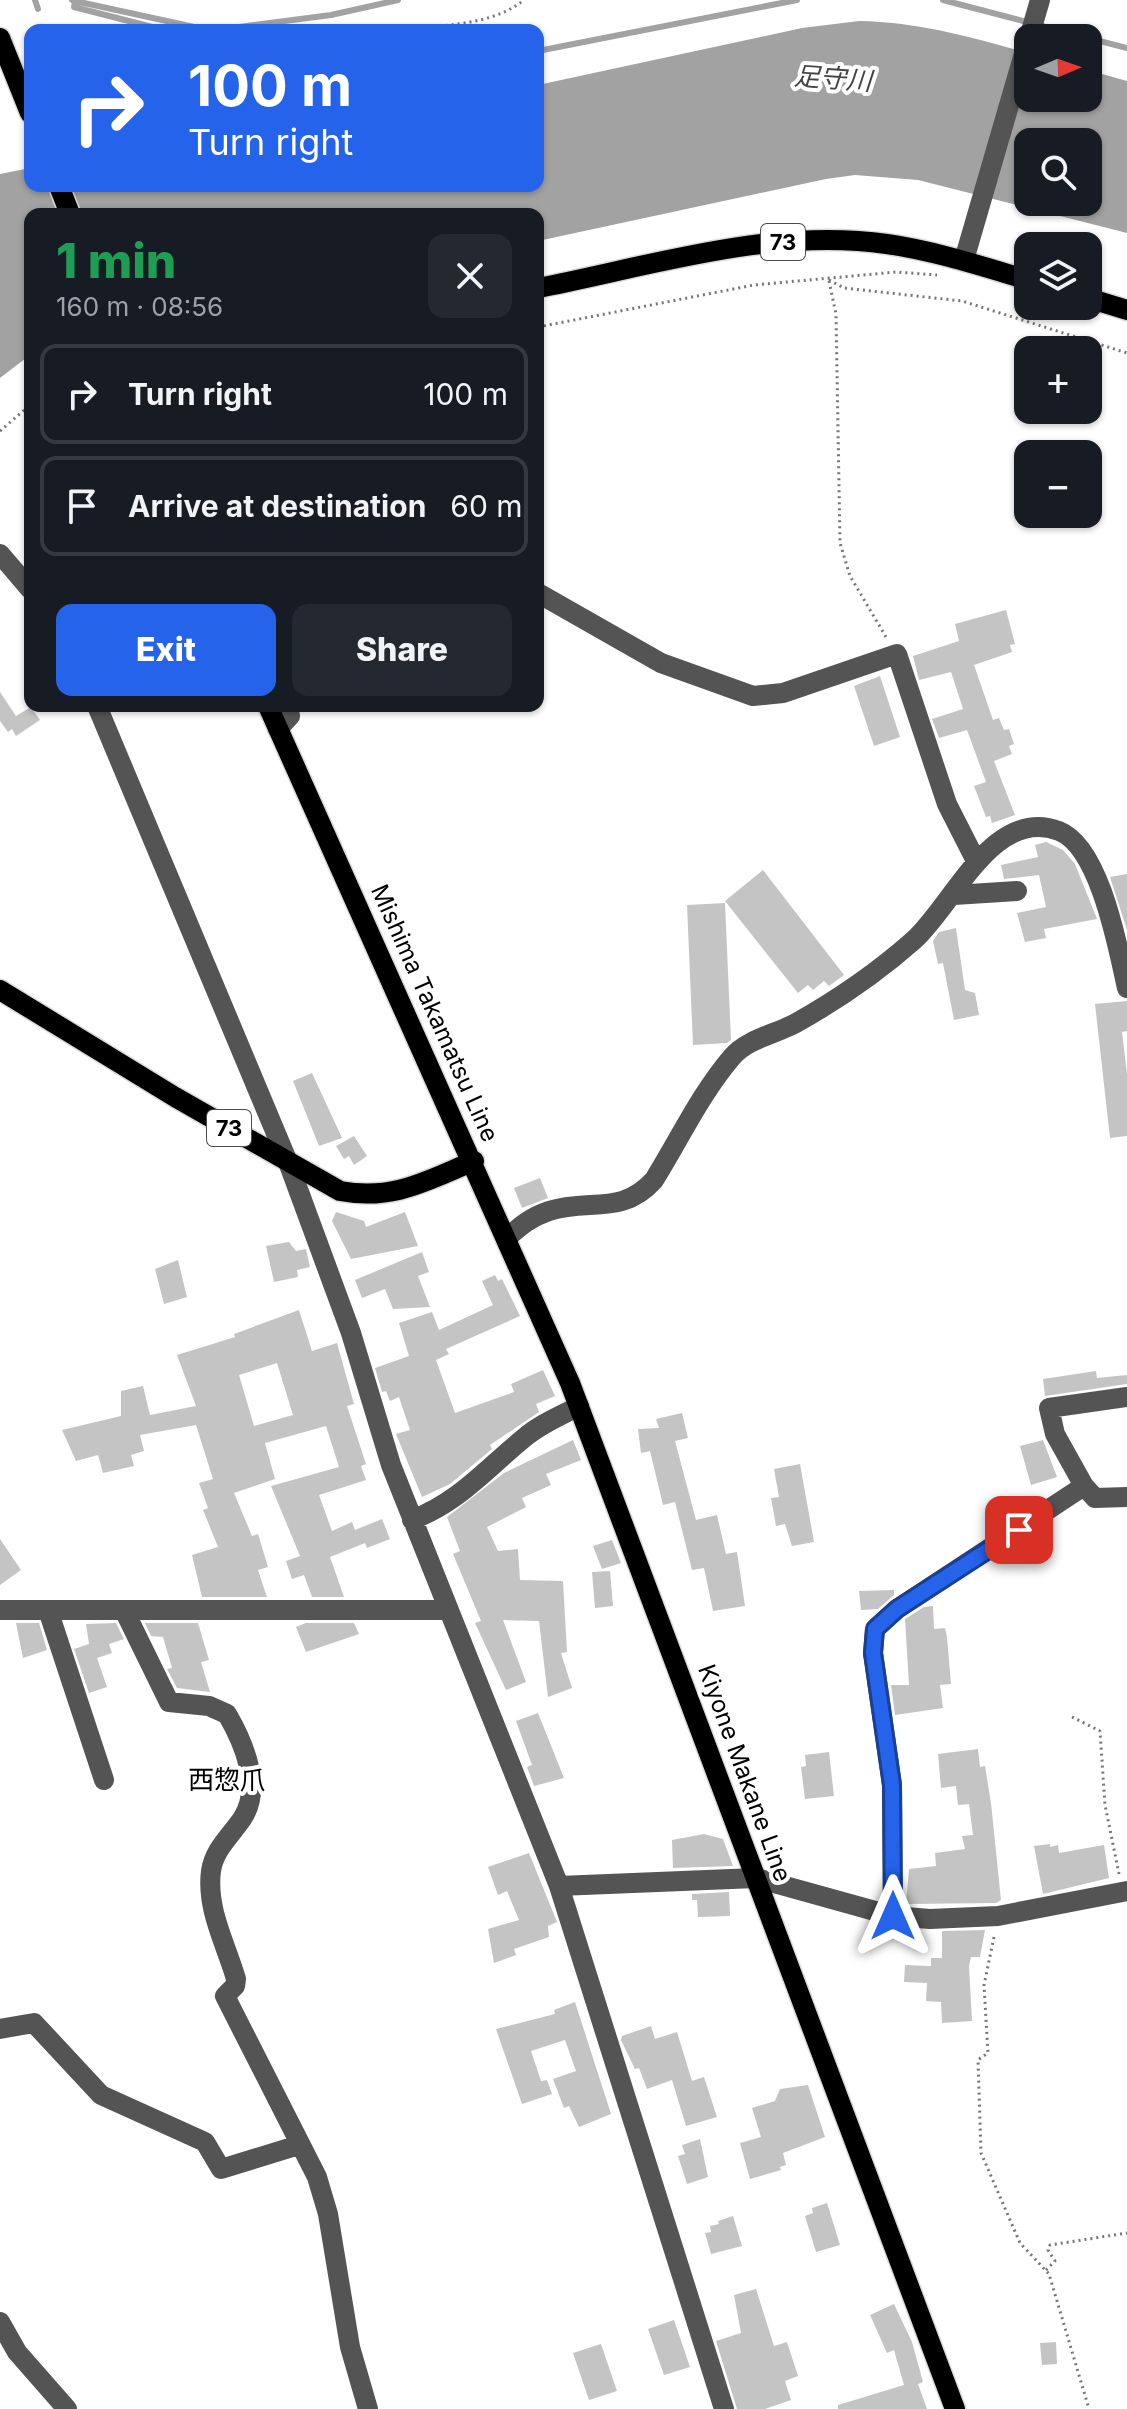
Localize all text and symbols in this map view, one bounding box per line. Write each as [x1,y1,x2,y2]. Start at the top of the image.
north arrow [1014,24,1102,112]
map controls [1014,24,1102,528]
text: 100 m [188,52,352,120]
icon: right [56,56,160,160]
water label: 足守川 [793,60,876,96]
text: Turn right [188,120,353,164]
button: search [1014,128,1102,216]
road number: 73 [761,224,805,260]
text: 1 min [56,231,176,290]
button: layers [1014,232,1102,320]
button: close [428,234,512,318]
text: 160 m · 08:56 [56,291,223,322]
button: + [1014,336,1102,424]
icon: right [60,372,104,416]
text: Turn right [128,376,272,412]
text: 100 m [423,376,508,412]
button: − [1014,440,1102,528]
icon: arrive [60,484,104,528]
text: Arrive at destination [128,488,426,524]
text: 60 m [450,488,523,524]
button: Exit [56,604,276,696]
button: Share [292,604,512,696]
street label: Mishima Takamatsu Line [365,880,505,1146]
road number: 73 [207,1110,251,1146]
pin [985,1496,1053,1564]
icon: arrive [997,1508,1041,1552]
street label: Kiyone Makane Line [692,1660,798,1886]
district label: 西惣爪 [188,1764,266,1795]
position arrow [851,1874,935,1958]

